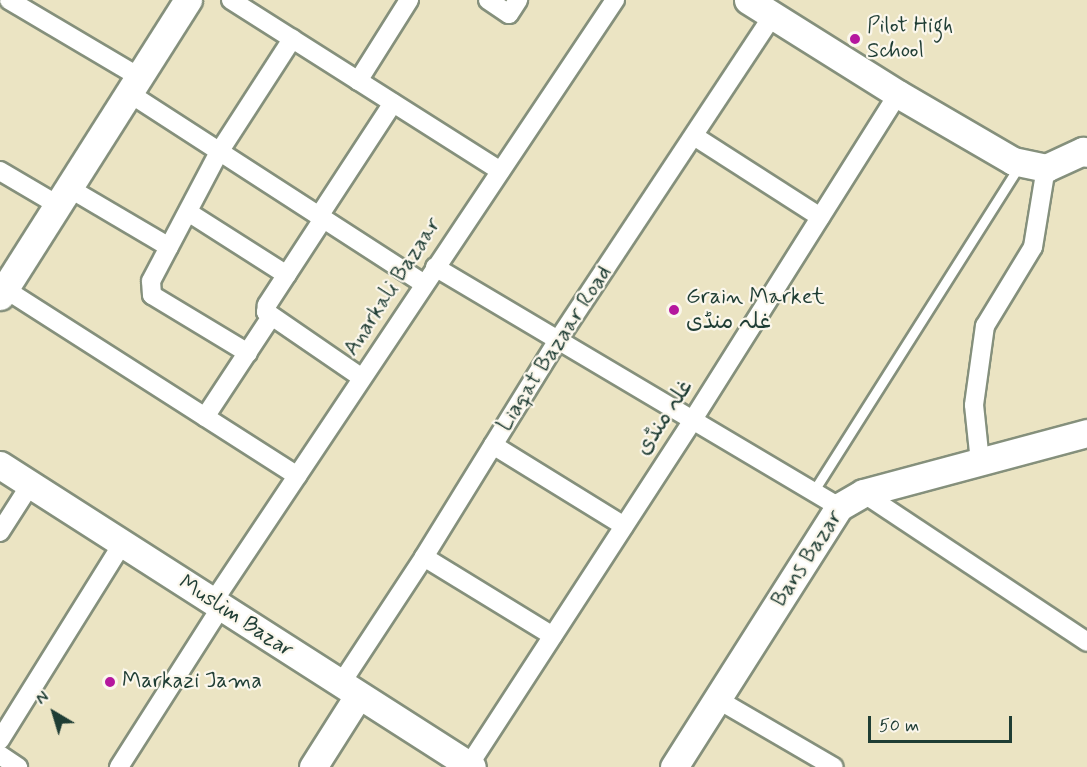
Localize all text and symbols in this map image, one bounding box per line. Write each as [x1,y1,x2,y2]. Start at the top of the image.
place label: Pilot High School [867,13,953,64]
marker: Pilot High School [848,32,862,46]
street label: Anarkali Bazaar [338,213,448,361]
street label: Liaqat Bazaar Road [492,261,618,437]
place label: Grain Market غلہ منڈی [686,284,823,336]
marker: Grain Market غلہ منڈی [667,303,681,317]
street label: غلہ منڈی [631,375,699,461]
street label: Bans Bazar [767,506,849,612]
street label: Muslim Bazar [173,569,299,665]
place label: Markazi Jama [122,669,261,695]
marker: Markazi Jama [103,675,117,689]
north arrow [24,683,84,743]
text: N [32,687,53,710]
scale bar [871,704,1015,742]
text: 50 m [879,714,919,738]

